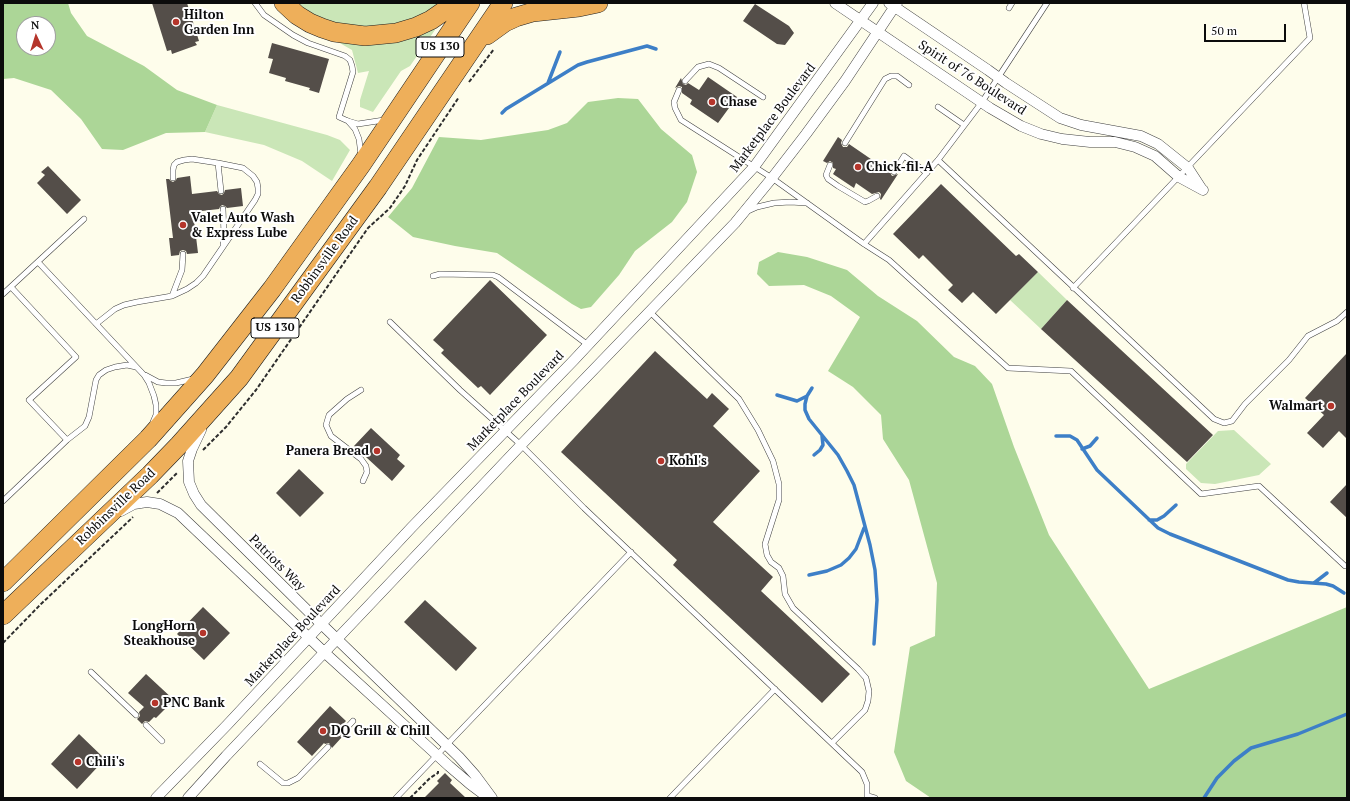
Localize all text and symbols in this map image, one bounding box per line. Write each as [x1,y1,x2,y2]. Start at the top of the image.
place label: Hilton Garden Inn [184,7,254,38]
north arrow [16,16,56,56]
scale bar [1206,16,1288,42]
marker: Hilton Garden Inn [171,17,181,27]
text: N [31,18,40,32]
text: 50 m [1211,23,1237,38]
road number: US 130 [416,37,464,57]
street label: Spirit of 76 Boulevard [915,37,1029,119]
street label: Marketplace Boulevard [727,60,819,176]
place label: Chase [720,94,757,110]
marker: Chase [707,97,717,107]
place label: Chick-fil-A [866,159,933,175]
marker: Chick-fil-A [853,162,863,172]
place label: Valet Auto Wash & Express Lube [191,210,295,241]
street label: Robbinsville Road [288,213,362,307]
marker: Valet Auto Wash & Express Lube [178,220,188,230]
road number: US 130 [251,318,299,338]
street label: Marketplace Boulevard [464,348,568,454]
place label: Walmart [1269,398,1323,414]
marker: Walmart [1326,401,1336,411]
place label: Panera Bread [286,443,369,459]
marker: Panera Bread [372,446,382,456]
place label: Kohl's [669,453,707,469]
marker: Kohl's [656,456,666,466]
street label: Robbinsville Road [73,465,159,549]
street label: Patriots Way [246,532,308,594]
street label: Marketplace Boulevard [242,582,344,690]
place label: LongHorn Steakhouse [124,618,195,649]
marker: LongHorn Steakhouse [198,628,208,638]
place label: PNC Bank [163,695,225,711]
marker: PNC Bank [150,698,160,708]
place label: DQ Grill & Chill [331,723,430,739]
marker: DQ Grill & Chill [318,726,328,736]
place label: Chili's [86,754,125,770]
marker: Chili's [73,757,83,767]

